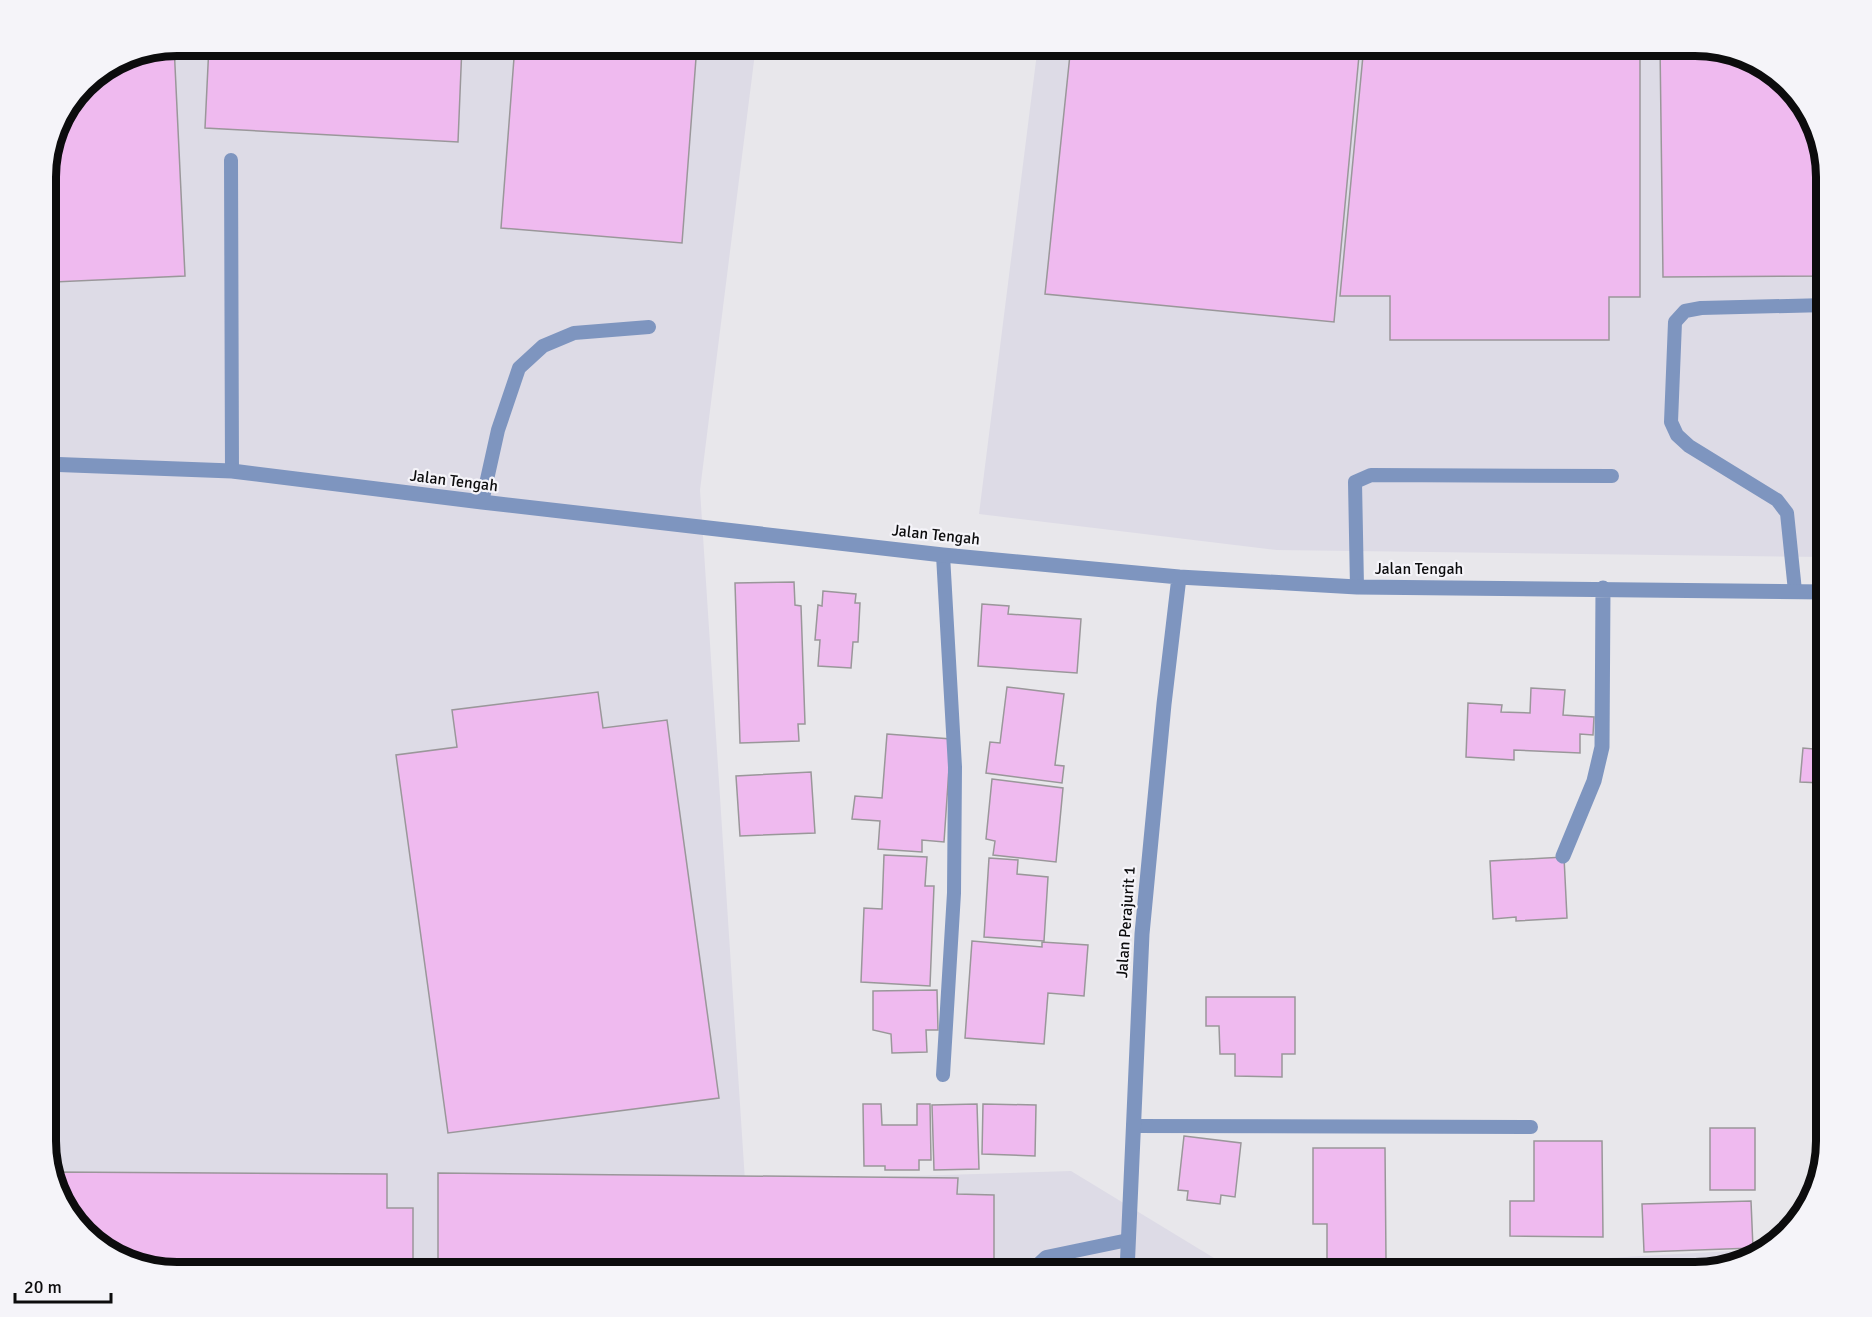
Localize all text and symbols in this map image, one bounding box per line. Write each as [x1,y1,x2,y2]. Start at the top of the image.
street label: Jalan Tengah [409,466,499,496]
street label: Jalan Tengah [891,520,981,550]
street label: Jalan Tengah [1375,559,1463,579]
street label: Jalan Perajurit 1 [1112,865,1140,979]
scale bar [15,1266,111,1304]
text: 20 m [24,1276,62,1298]

